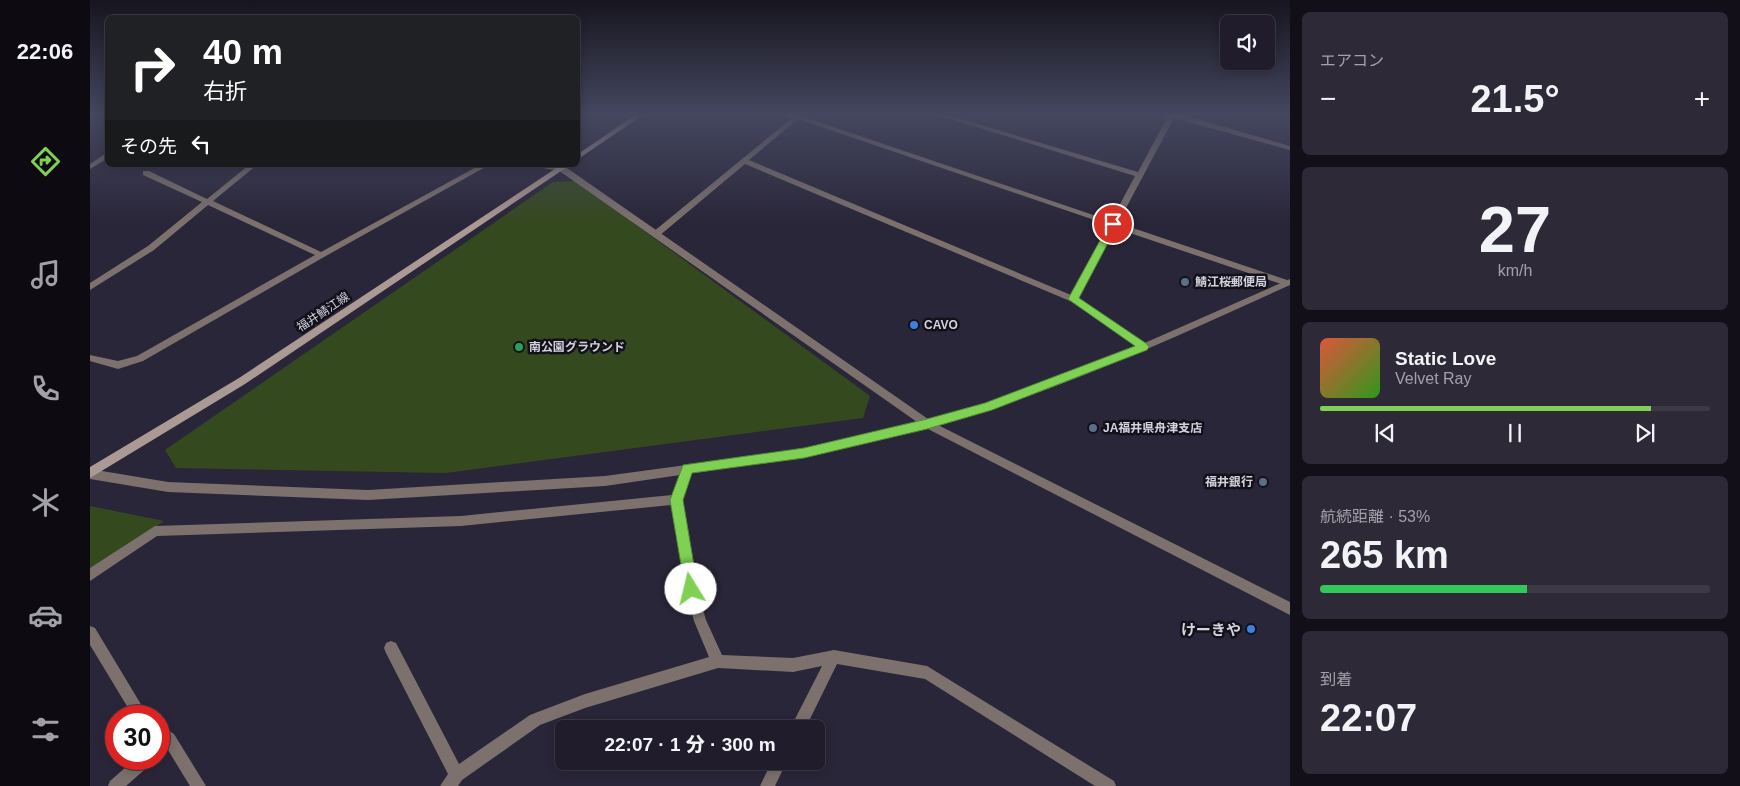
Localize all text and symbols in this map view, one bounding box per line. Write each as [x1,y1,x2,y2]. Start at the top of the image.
map controls [1220,15,1275,70]
button: sound [1220,15,1275,70]
text: 40 m [203,32,283,71]
icon: right [120,35,185,100]
text: 22:06 [17,39,73,64]
text: エアコン [1320,52,1384,69]
text: 21.5° [1470,78,1560,120]
text: 右折 [203,79,247,104]
text: − [1320,83,1336,114]
text: + [1694,83,1710,114]
icon: left [187,130,215,158]
text: その先 [120,136,177,157]
icon: directions [28,144,63,179]
text: 27 [1479,193,1551,266]
pin [1092,203,1134,245]
icon: arrive [1099,210,1127,238]
icon: music [28,257,63,292]
text: km/h [1498,262,1532,279]
place label: 鯖江桜郵便局 [1195,275,1267,289]
marker: 鯖江桜郵便局 [1179,276,1191,288]
street label: 福井鯖江線 [294,289,352,335]
place label: CAVO [924,318,958,332]
marker: CAVO [908,319,920,331]
place label: 南公園グラウンド [529,340,625,354]
marker: 南公園グラウンド [513,341,525,353]
text: Static Love [1395,348,1496,369]
text: Velvet Ray [1395,370,1471,387]
icon: phone [28,371,63,406]
icon: previous [1371,419,1399,447]
icon: pause [1501,419,1529,447]
icon: next [1631,419,1659,447]
place label: JA福井県舟津支店 [1103,421,1202,435]
marker: JA福井県舟津支店 [1087,422,1099,434]
place label: 福井銀行 [1205,475,1253,489]
marker: 福井銀行 [1257,476,1269,488]
icon: climate [28,485,63,520]
text: 航続距離 · 53% [1320,508,1430,525]
text: 265 km [1320,534,1449,576]
position arrow [664,562,716,614]
icon: car [28,598,63,633]
place label: けーきや [1181,621,1241,638]
marker: けーきや [1245,623,1257,635]
text: 到着 [1320,671,1352,688]
text: 22:07 [1320,697,1417,739]
speed limit sign: 30 [105,705,170,770]
icon: filters [28,712,63,747]
text: 22:07 · 1 分 · 300 m [604,734,776,755]

